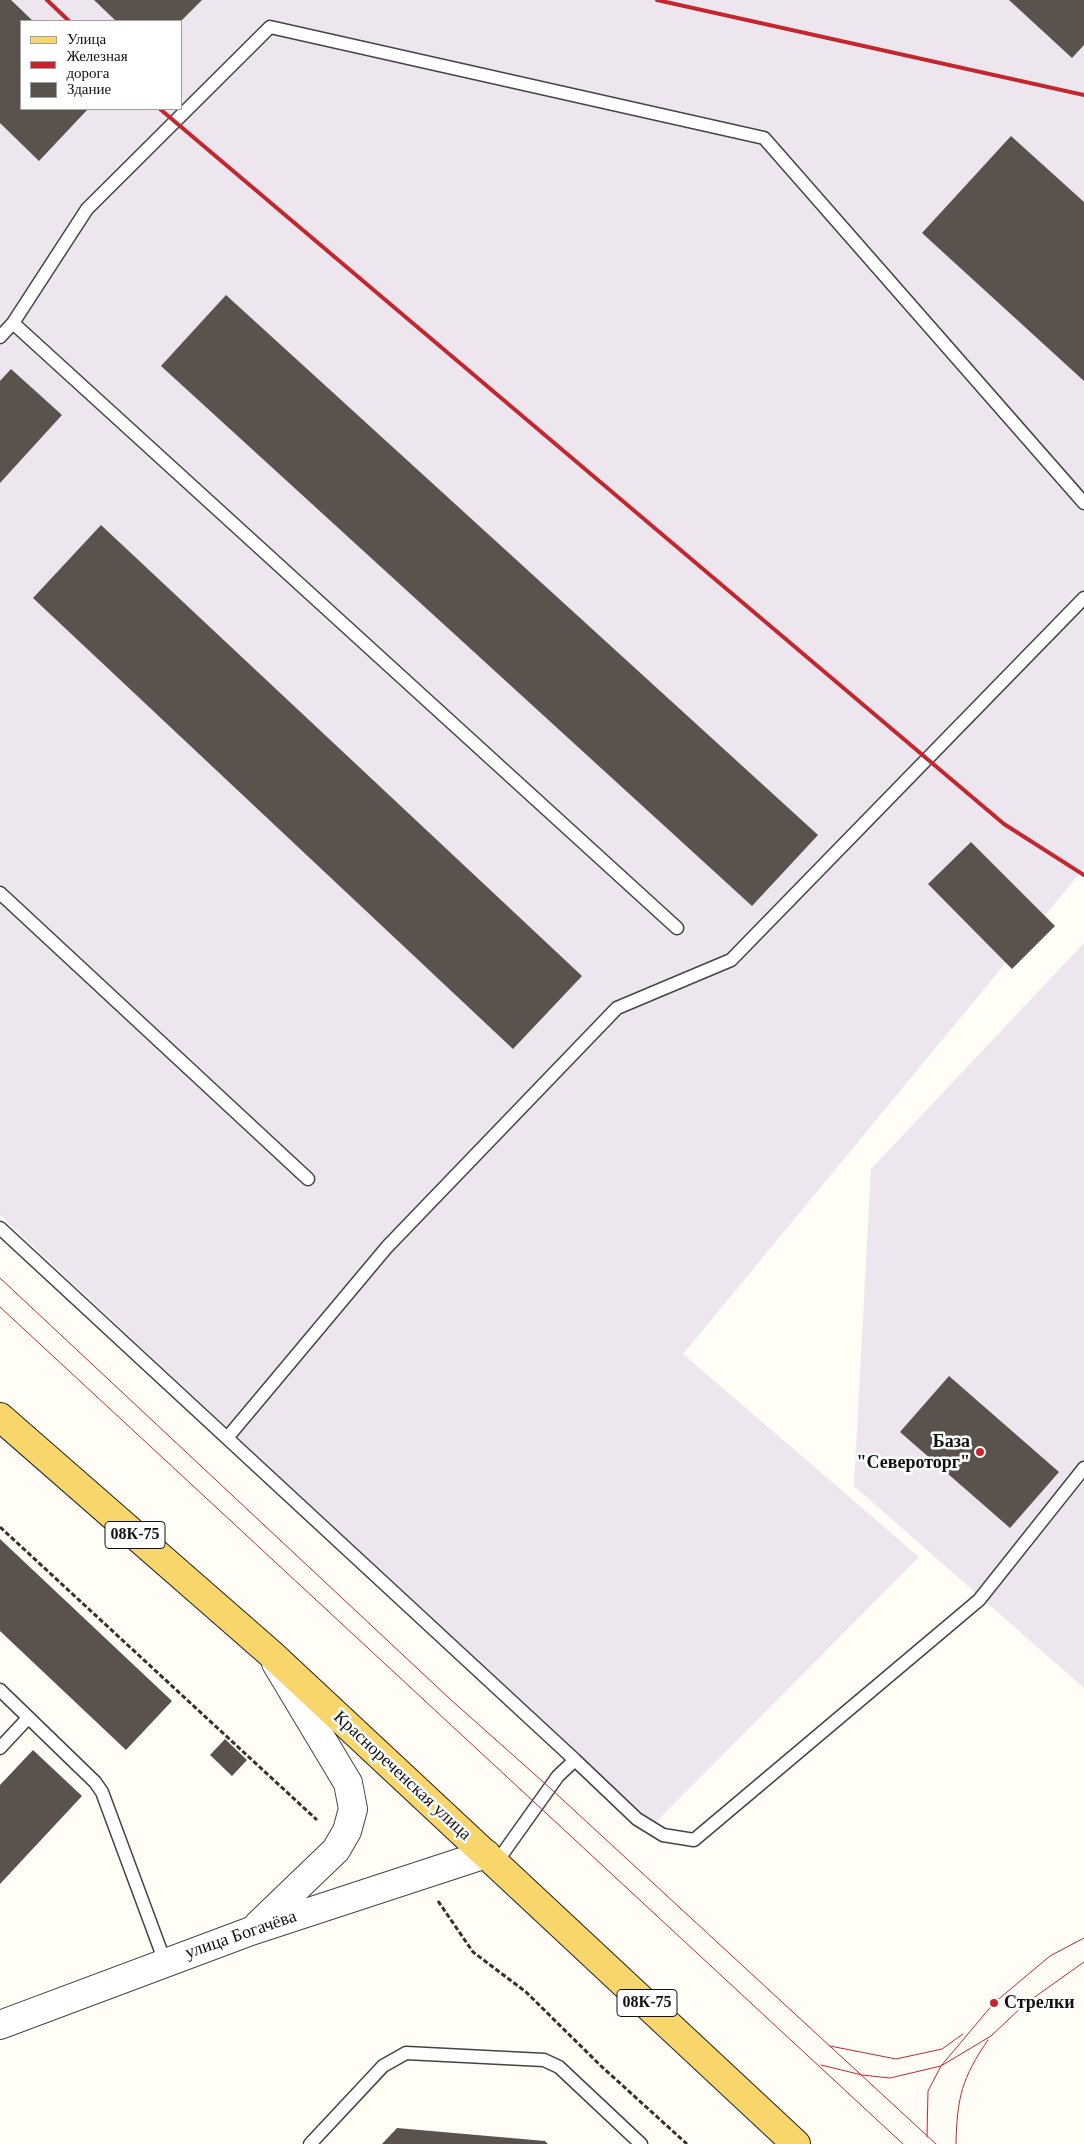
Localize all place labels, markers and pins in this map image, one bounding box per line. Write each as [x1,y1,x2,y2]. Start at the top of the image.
place label: База "Североторг" [857,1431,970,1474]
marker: База "Североторг" [974,1446,986,1458]
place label: Стрелки [1004,1992,1075,2014]
marker: Стрелки [988,1997,1000,2009]

